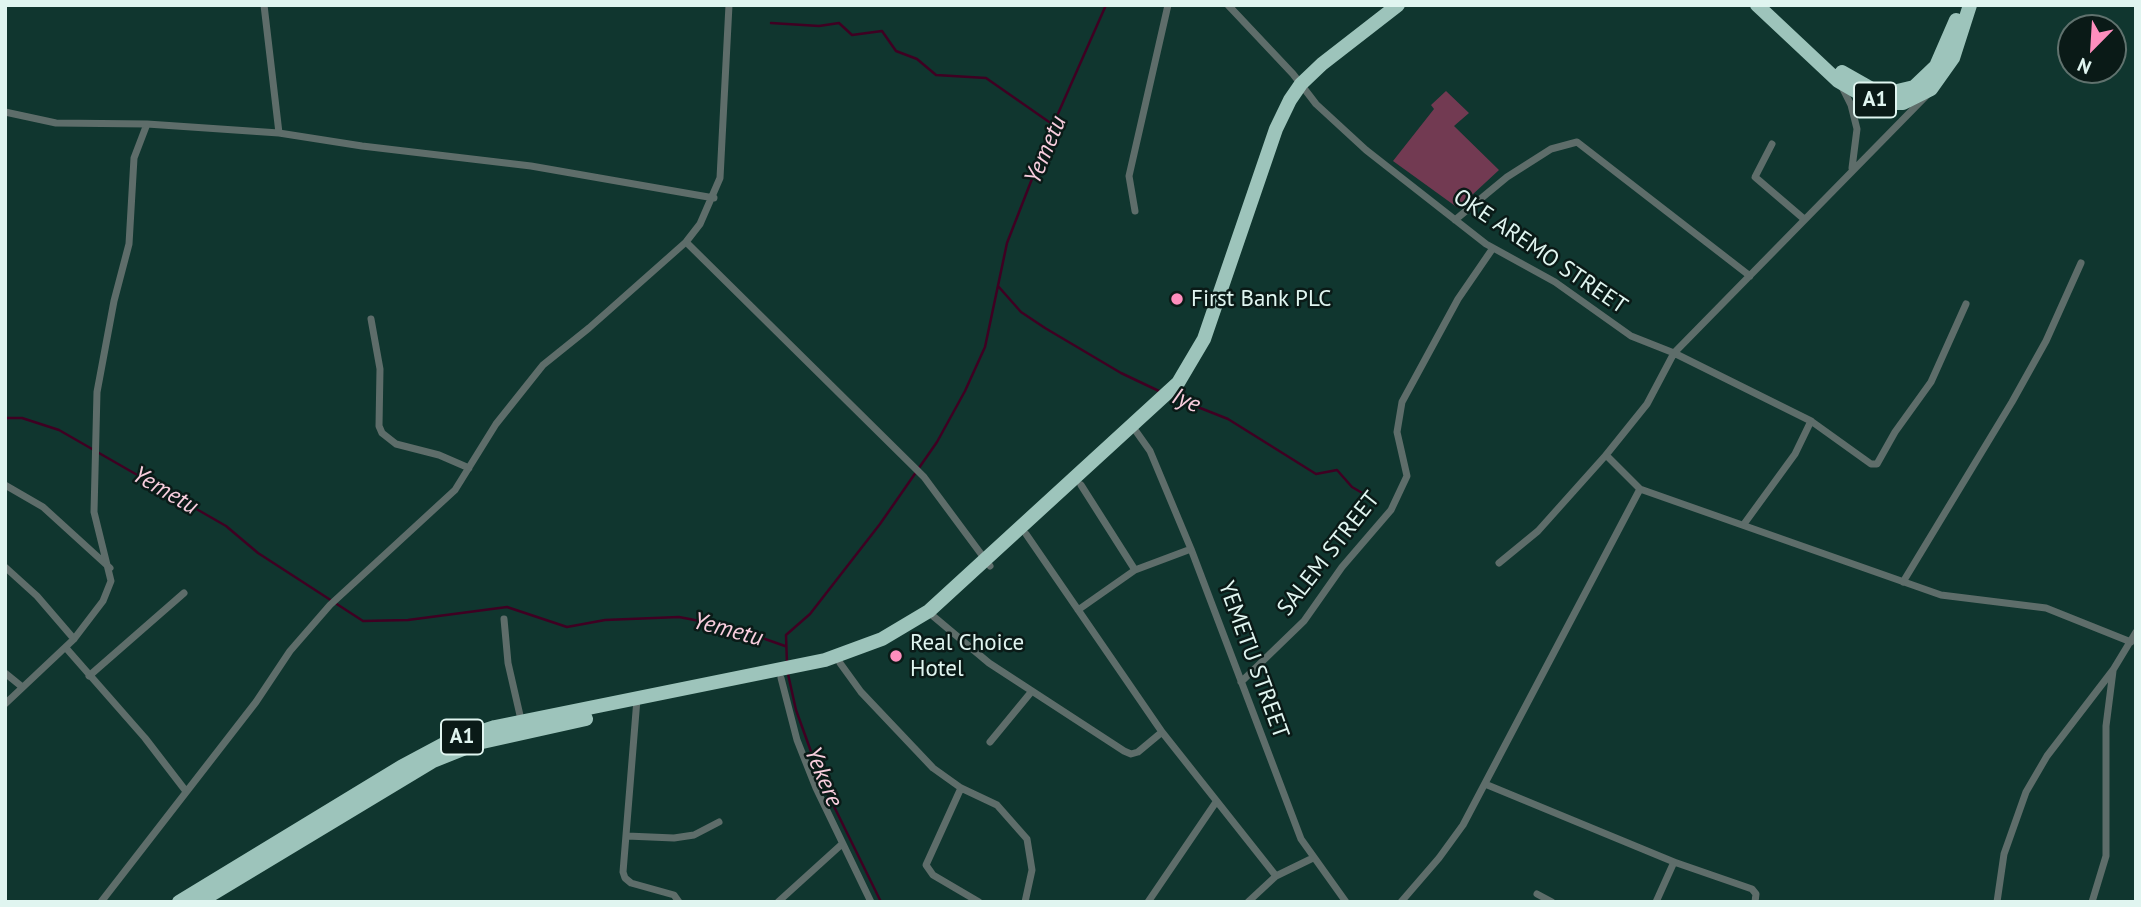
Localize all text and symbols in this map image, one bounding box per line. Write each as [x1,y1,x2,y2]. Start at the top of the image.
north arrow [2057,14,2127,84]
text: N [2074,53,2095,80]
road number: A1 [1854,82,1896,118]
water label: Yemetu [1019,112,1073,188]
street label: OKE AREMO STREET [1448,184,1632,320]
place label: First Bank PLC [1191,285,1331,313]
marker: First Bank PLC [1169,291,1185,307]
water label: Iye [1168,382,1204,420]
water label: Yemetu [127,461,203,521]
street label: SALEM STREET [1272,486,1386,622]
street label: YEMETU STREET [1212,577,1294,743]
water label: Yemetu [690,607,766,653]
place label: Real Choice Hotel [910,629,1024,683]
marker: Real Choice Hotel [888,648,904,664]
road number: A1 [441,720,483,754]
water label: Yekere [798,743,848,811]

